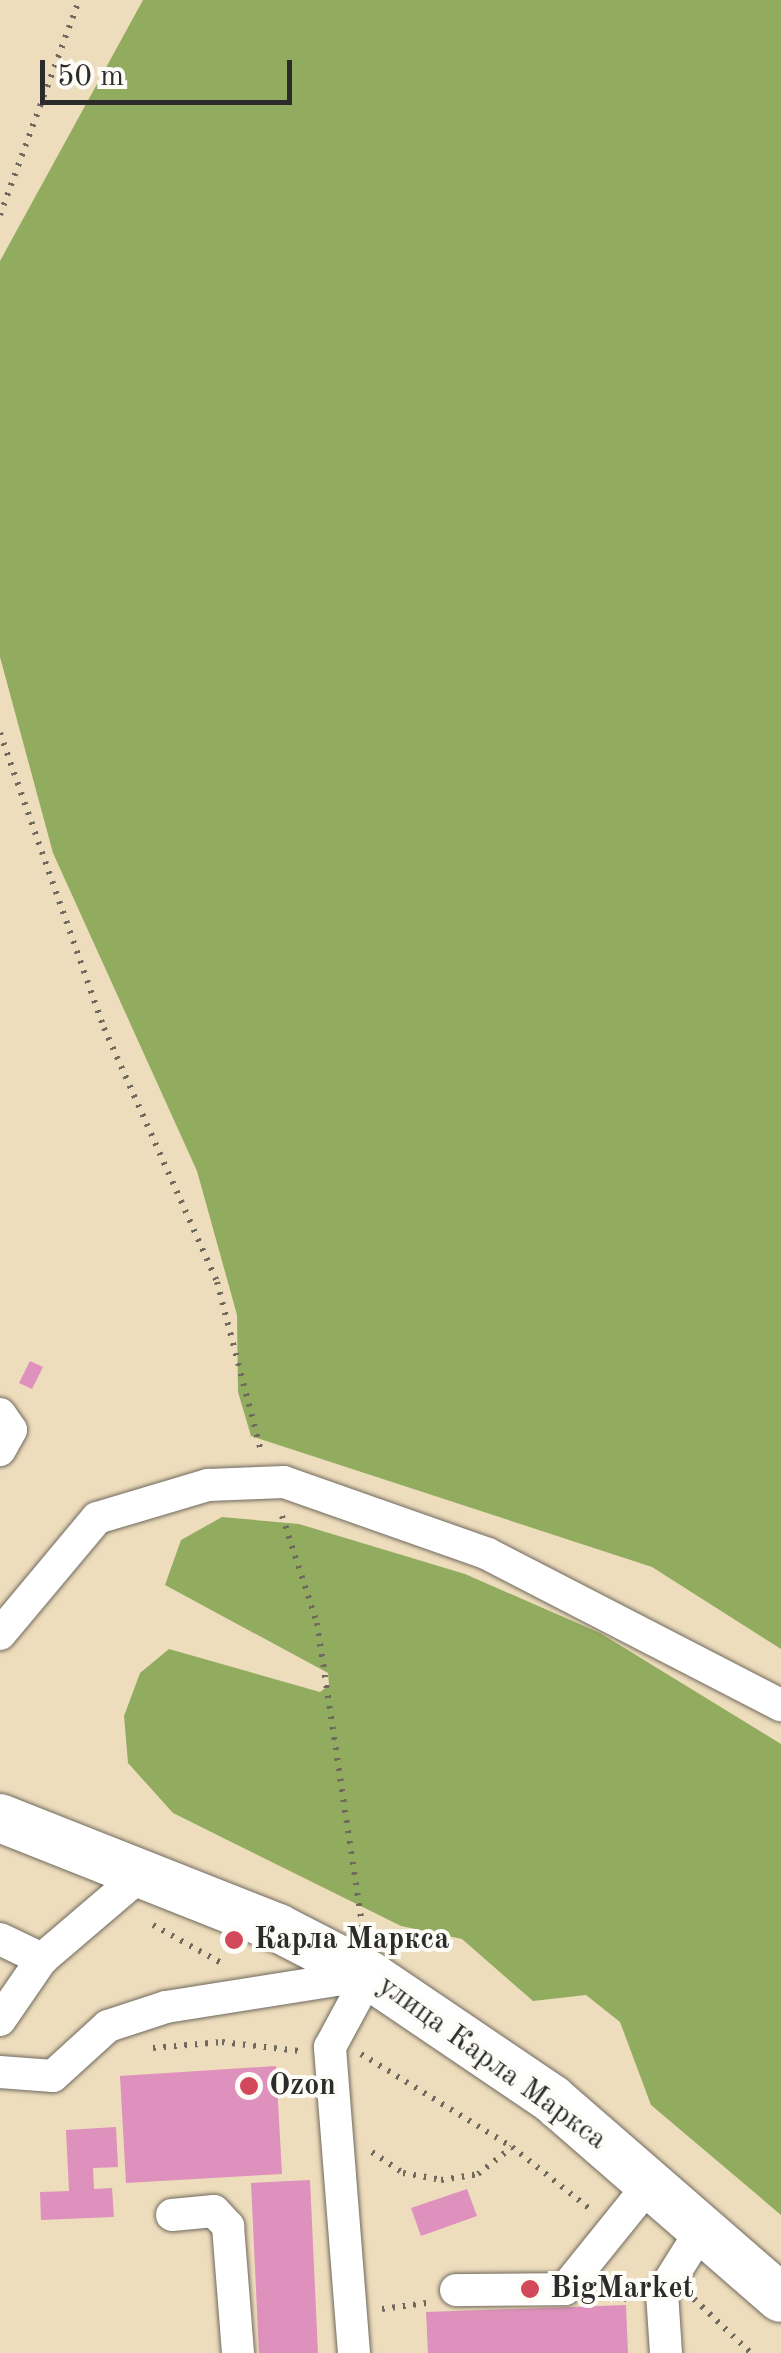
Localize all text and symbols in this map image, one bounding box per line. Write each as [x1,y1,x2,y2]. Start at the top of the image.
scale bar [45,40,298,102]
text: 50 m [57,62,124,92]
place label: Карла Маркса [254,1922,449,1958]
marker: Карла Маркса [223,1929,245,1951]
street label: улица Карла Маркса [371,1968,613,2158]
place label: Ozon [269,2068,336,2104]
marker: Ozon [238,2075,260,2097]
place label: BigMarket [550,2271,694,2307]
marker: BigMarket [519,2278,541,2300]

